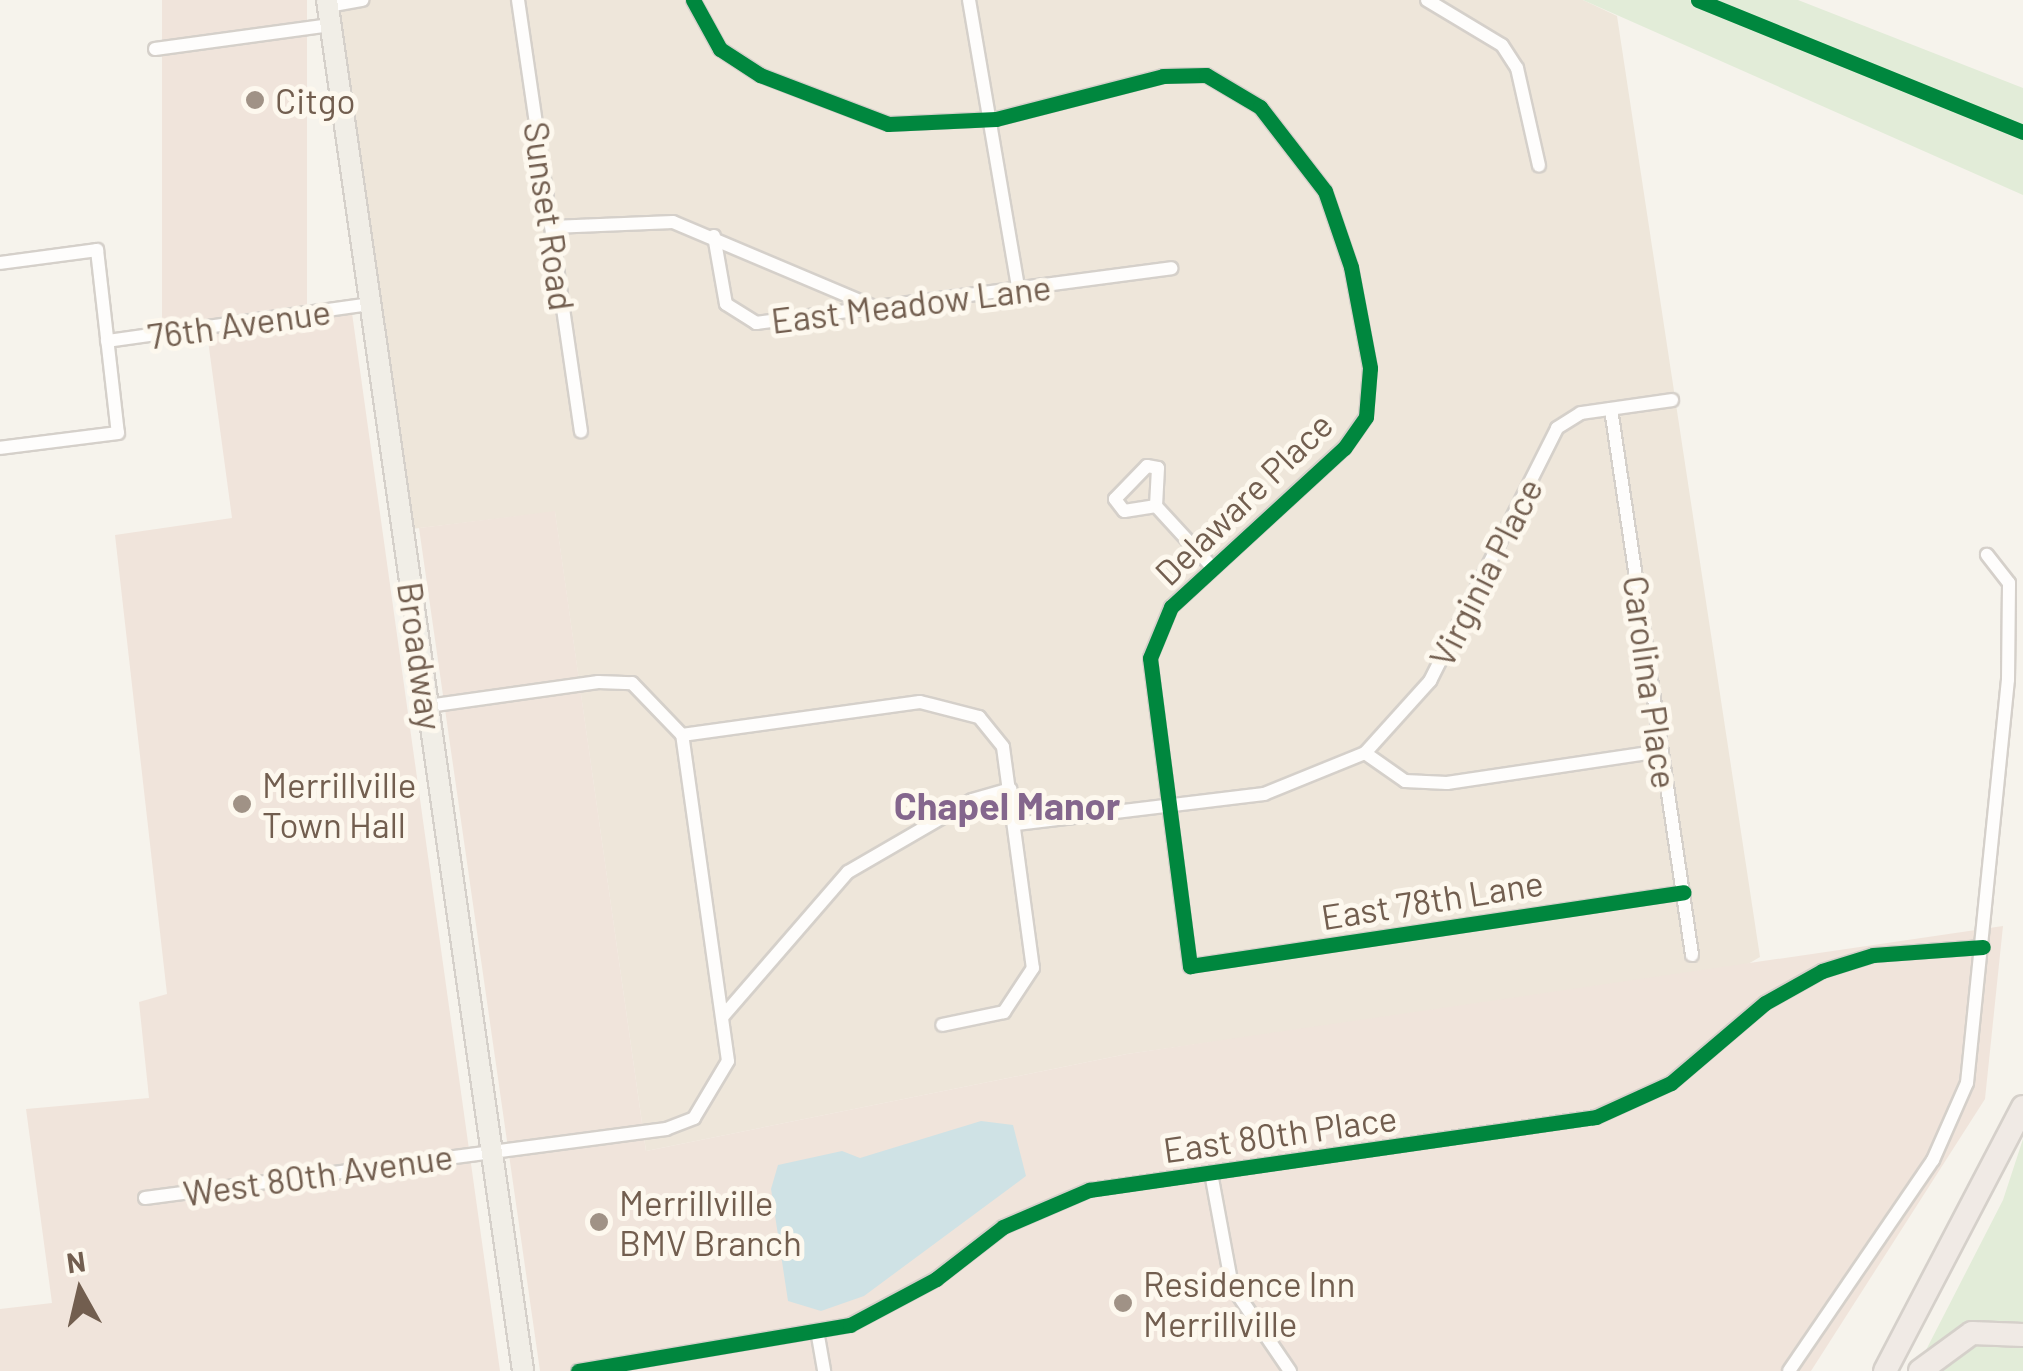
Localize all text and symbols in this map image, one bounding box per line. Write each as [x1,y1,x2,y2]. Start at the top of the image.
place label: Citgo [275,79,355,121]
marker: Citgo [244,89,266,111]
street label: Sunset Road [516,119,584,313]
street label: East Meadow Lane [769,265,1053,341]
street label: 76th Avenue [145,289,333,357]
street label: Delaware Place [1146,403,1340,593]
street label: Virginia Place [1420,471,1550,673]
street label: Carolina Place [1615,573,1687,791]
street label: Broadway [390,579,452,733]
place label: Merrillville Town Hall [262,763,416,845]
district label: Chapel Manor [894,783,1120,829]
marker: Merrillville Town Hall [231,793,253,815]
street label: East 78th Lane [1318,861,1546,937]
street label: East 80th Place [1160,1096,1400,1170]
street label: West 80th Avenue [181,1134,455,1214]
place label: Merrillville BMV Branch [619,1181,802,1263]
marker: Merrillville BMV Branch [588,1211,610,1233]
north arrow [30,1241,130,1341]
text: N [64,1243,87,1279]
place label: Residence Inn Merrillville [1143,1262,1355,1344]
marker: Residence Inn Merrillville [1112,1292,1134,1314]

